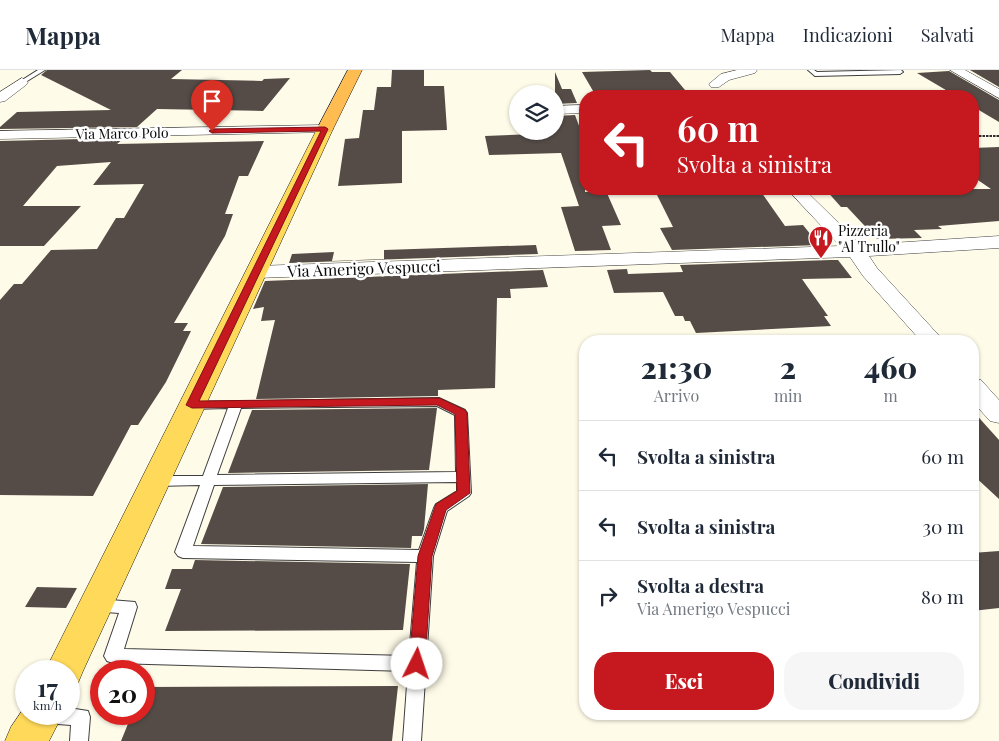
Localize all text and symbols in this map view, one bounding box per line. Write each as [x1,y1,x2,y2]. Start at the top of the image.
text: Mappa [25,19,101,51]
text: Mappa [720,23,775,47]
text: Indicazioni [803,23,893,47]
text: Salvati [921,23,974,47]
pin [191,80,233,131]
map controls [509,85,564,140]
button: layers [509,85,564,140]
icon: arrive [198,87,226,115]
text: 60 m [677,104,759,151]
icon: left [594,110,659,175]
street label: Via Marco Polo [74,123,169,143]
text: Svolta a sinistra [677,149,832,179]
place label: Pizzeria "Al Trullo" [838,221,900,256]
restaurant icon: Pizzeria "Al Trullo" [808,225,834,259]
street label: Via Amerigo Vespucci [286,255,441,281]
text: 21:30 [641,347,712,387]
text: 2 [780,347,796,387]
text: 460 [864,347,917,387]
text: Arrivo [654,385,699,406]
text: min [774,385,802,406]
text: m [884,385,898,406]
icon: left [594,442,622,470]
text: Svolta a sinistra [637,443,775,469]
text: 60 m [921,443,964,469]
icon: left [594,512,622,540]
text: Svolta a sinistra [637,513,775,539]
text: 30 m [922,513,964,539]
text: Svolta a destra [637,572,764,598]
icon: right [594,582,622,610]
text: 80 m [921,583,964,609]
text: Via Amerigo Vespucci [637,598,790,619]
position arrow [390,637,442,689]
button: Esci [594,652,774,710]
button: Condividi [784,652,964,710]
speed limit sign: 20 [90,660,155,725]
text: 17 [37,670,58,703]
text: km/h [33,697,62,713]

